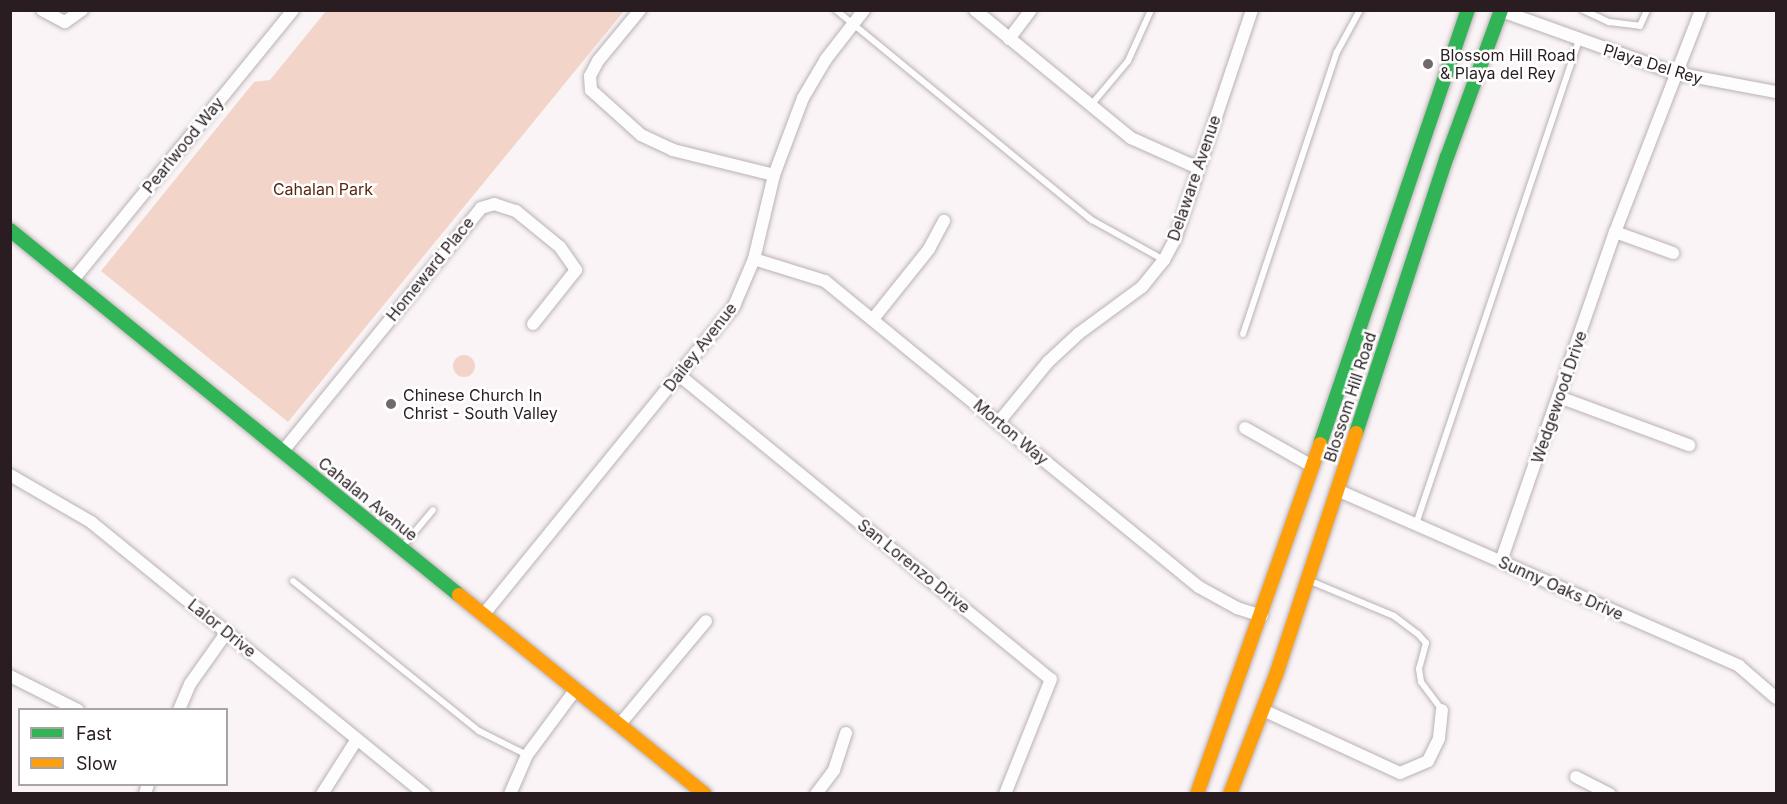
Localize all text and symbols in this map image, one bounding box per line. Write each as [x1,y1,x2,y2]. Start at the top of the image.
street label: Playa Del Rey [1601,40,1705,88]
place label: Blossom Hill Road & Playa del Rey [1440,45,1576,83]
marker: Blossom Hill Road & Playa del Rey [1421,57,1435,71]
street label: Pearlwood Way [138,93,228,197]
street label: Delaware Avenue [1164,113,1224,243]
park label: Cahalan Park [273,179,373,199]
street label: Homeward Place [382,213,478,325]
street label: Dailey Avenue [659,299,741,395]
street label: Wedgewood Drive [1527,328,1591,466]
street label: Blossom Hill Road [1320,330,1380,464]
place label: Chinese Church In Christ - South Valley [403,385,558,423]
street label: Morton Way [970,395,1052,469]
marker: Chinese Church In Christ - South Valley [384,397,398,411]
street label: Cahalan Avenue [315,453,421,545]
street label: San Lorenzo Drive [854,515,974,617]
street label: Sunny Oaks Drive [1496,552,1626,624]
street label: Lalor Drive [184,595,260,661]
legend [18,708,228,786]
text: Fast [76,723,112,744]
text: Slow [76,753,117,774]

